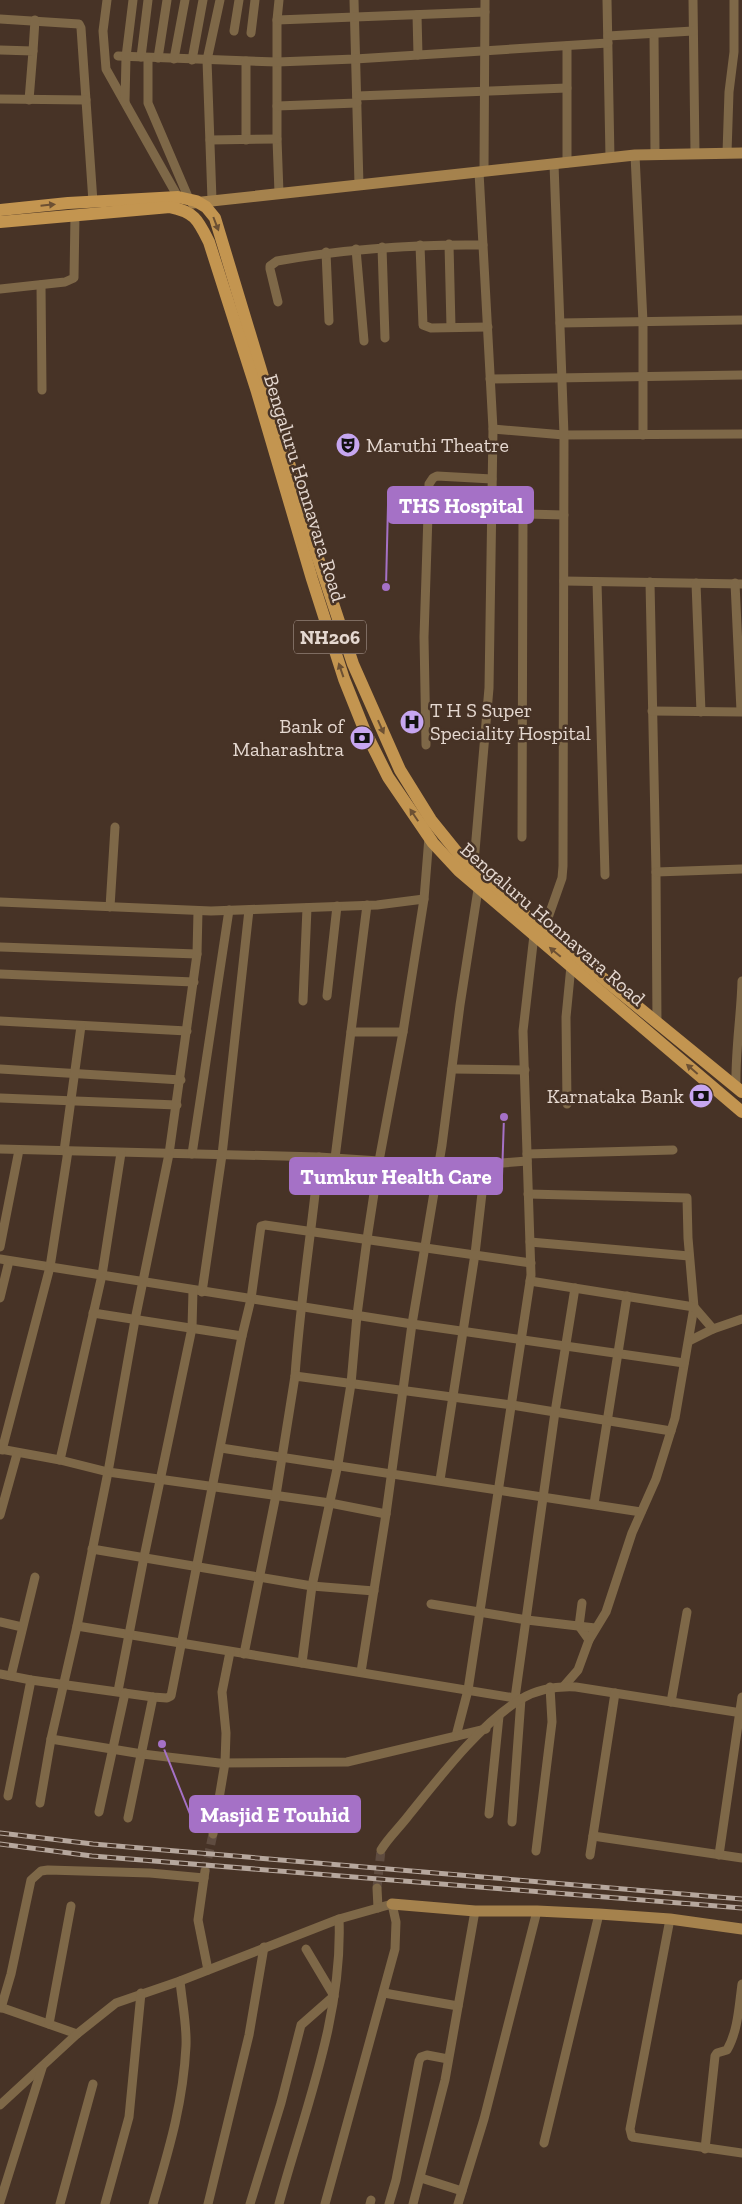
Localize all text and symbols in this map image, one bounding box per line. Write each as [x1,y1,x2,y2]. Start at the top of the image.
one-way arrow [41,201,57,209]
one-way arrow [213,217,221,231]
street label: Bengaluru Honnavara Road [259,371,351,605]
theatre icon: Maruthi Theatre [335,432,361,458]
place label: Maruthi Theatre [366,433,509,457]
callout: THS Hospital [388,487,533,523]
text: THS Hospital [399,493,523,518]
road number: NH206 [294,620,366,654]
one-way arrow [337,663,344,678]
place label: T H S Super Speciality Hospital [430,698,591,745]
hospital icon: T H S Super Speciality Hospital [399,709,425,735]
place label: Bank of Maharashtra [233,714,346,761]
one-way arrow [377,720,385,734]
bank icon: Bank of Maharashtra [349,725,375,751]
one-way arrow [409,808,419,822]
street label: Bengaluru Honnavara Road [456,837,650,1011]
one-way arrow [549,946,561,958]
one-way arrow [685,1063,698,1074]
bank icon: Karnataka Bank [688,1083,714,1109]
place label: Karnataka Bank [547,1084,685,1108]
callout: Tumkur Health Care [290,1158,502,1194]
text: Tumkur Health Care [300,1164,492,1189]
callout: Masjid E Touhid [190,1796,360,1832]
text: Masjid E Touhid [200,1802,350,1827]

